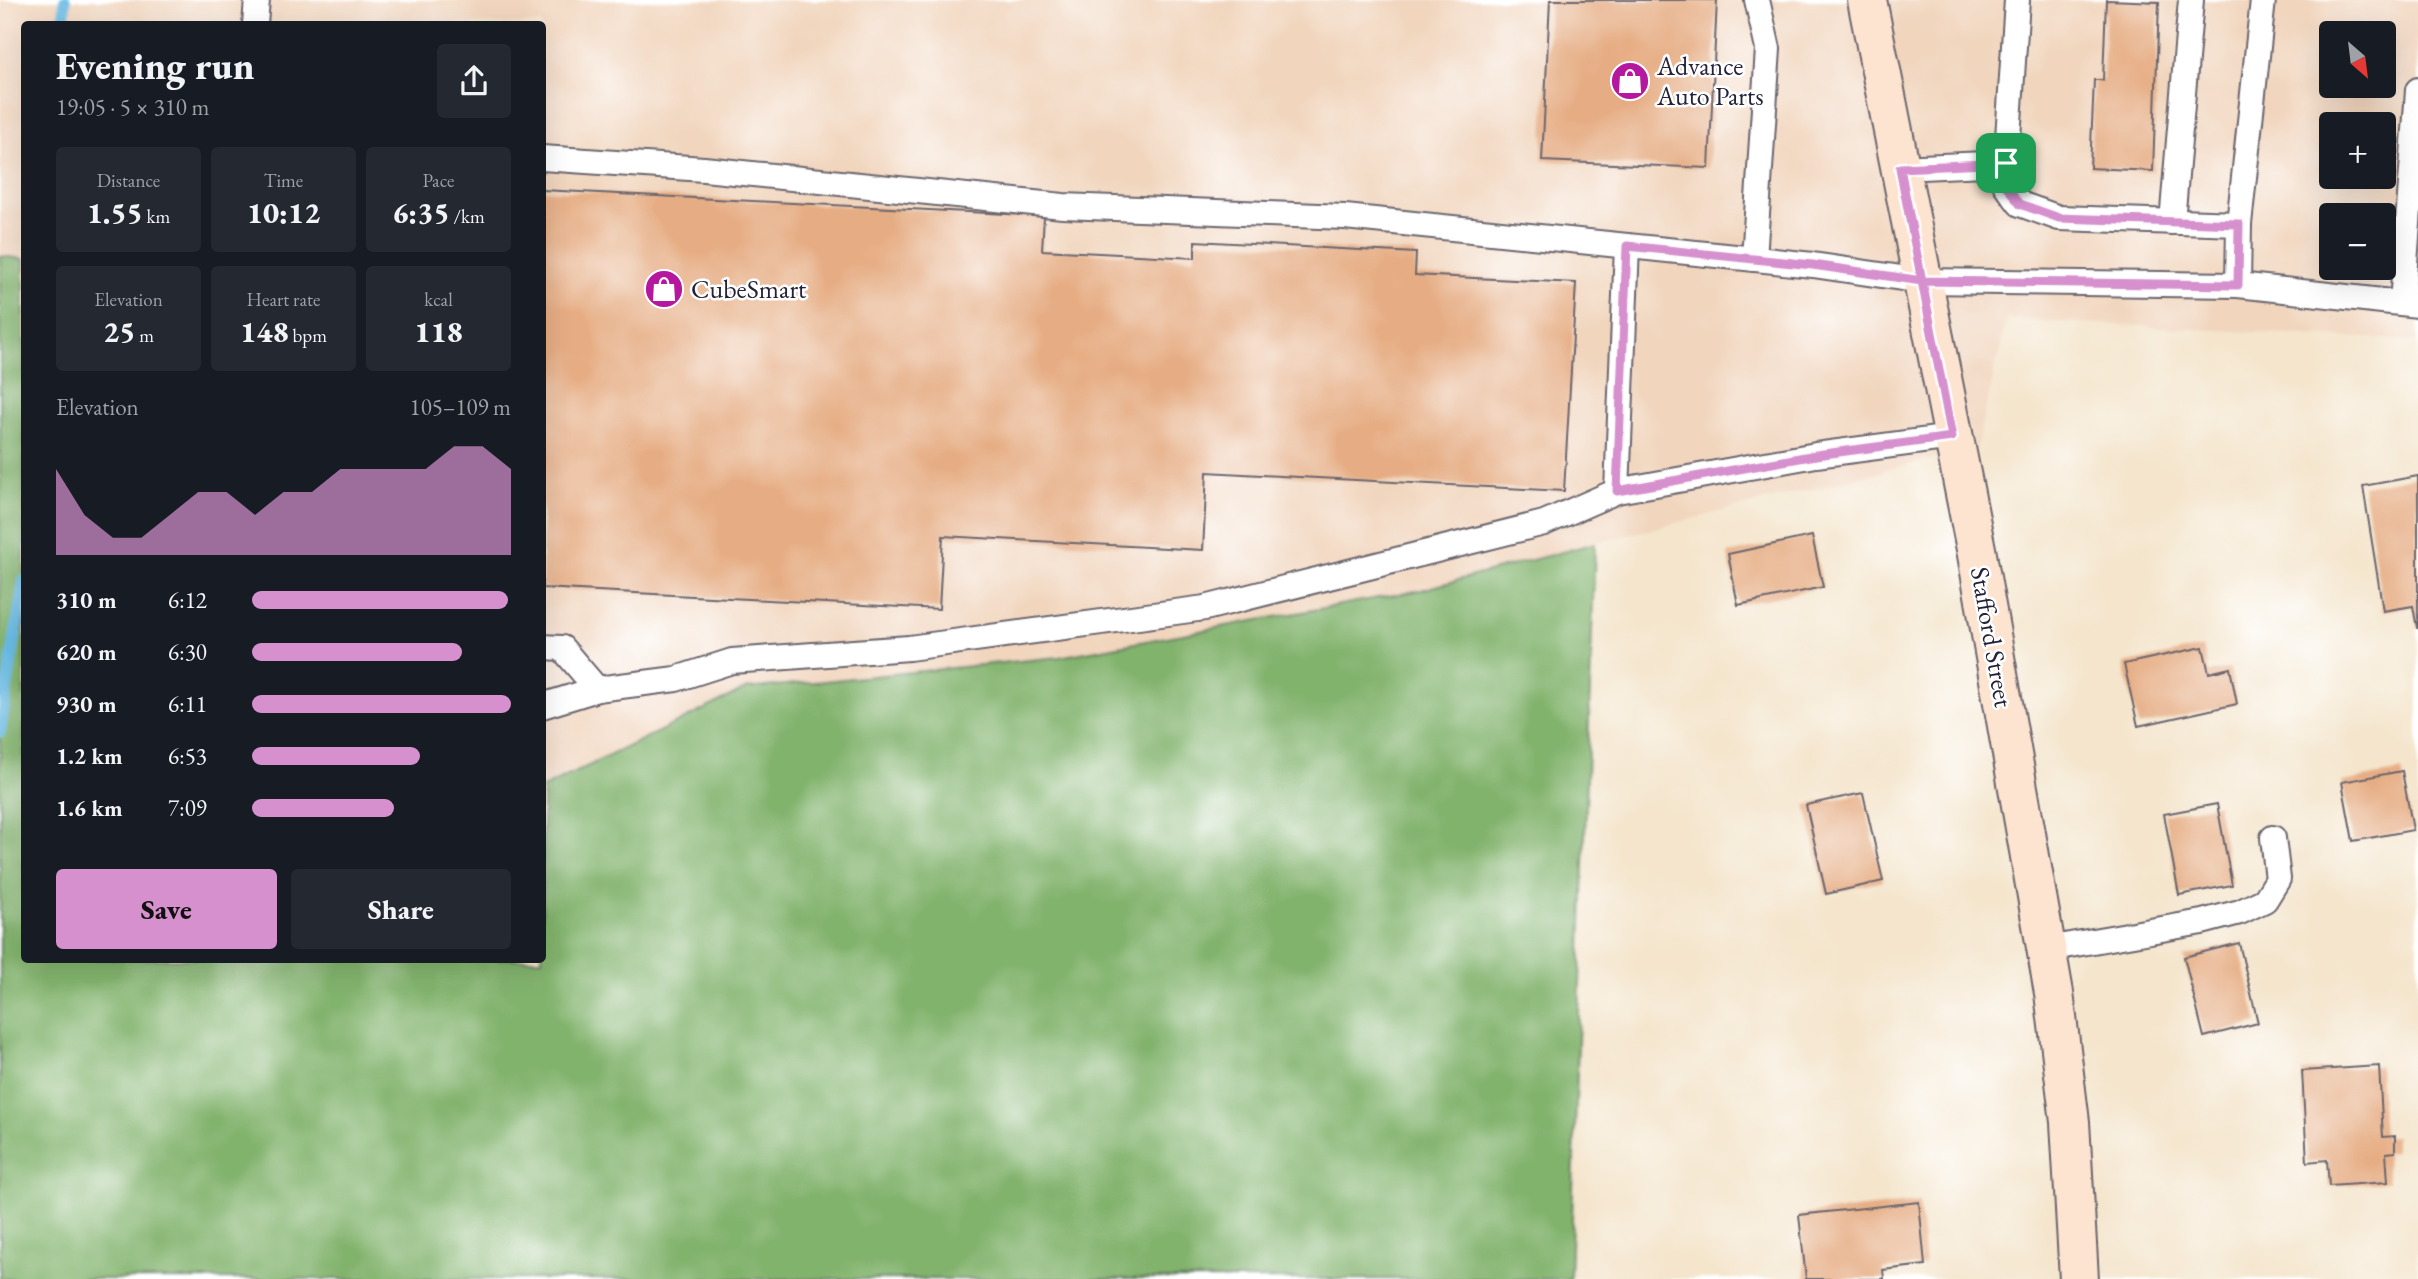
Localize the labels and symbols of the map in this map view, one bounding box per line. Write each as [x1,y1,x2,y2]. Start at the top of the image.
north arrow [2319,21,2396,98]
place label: Advance Auto Parts [1656,49,1764,113]
shop icon: Advance Auto Parts [1609,60,1651,102]
pin [1976,133,2036,193]
shop icon: CubeSmart [643,268,685,310]
place label: CubeSmart [691,272,806,306]
street label: Stafford Street [1963,564,2021,710]

